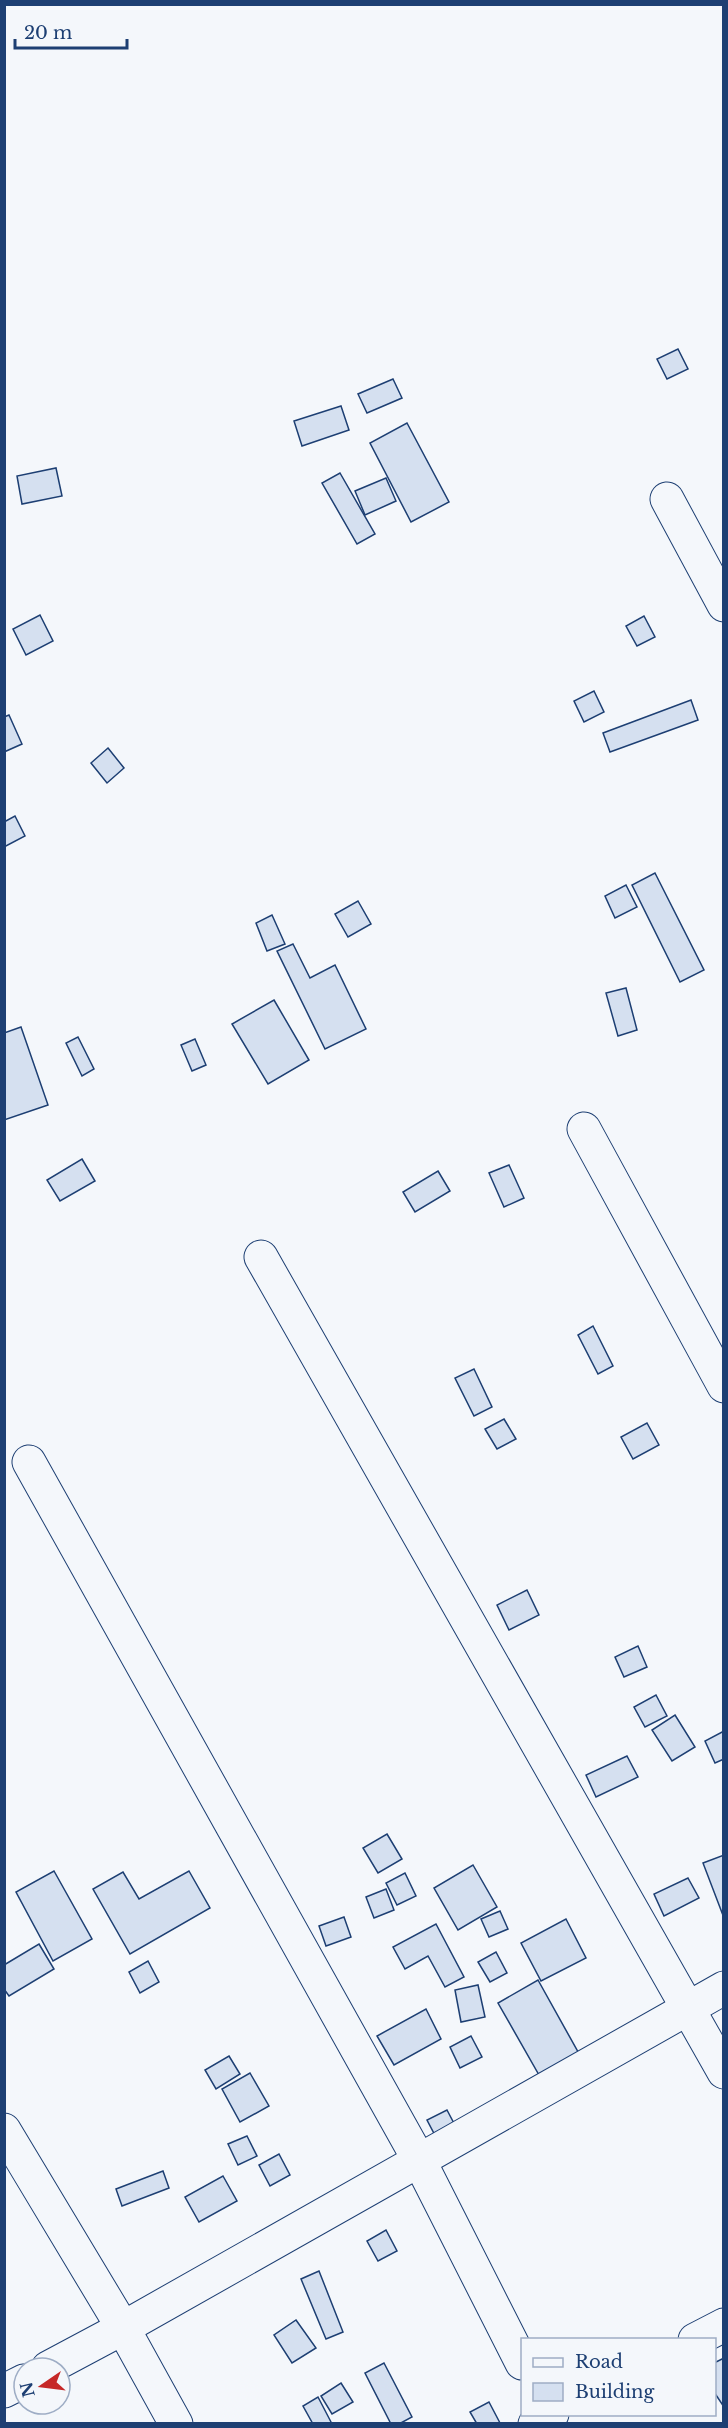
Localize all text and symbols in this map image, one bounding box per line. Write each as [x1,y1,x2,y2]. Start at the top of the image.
scale bar [15,12,128,50]
text: 20 m [24,22,72,44]
legend [521,2338,716,2416]
text: Road [575,2351,623,2373]
north arrow [12,2356,72,2416]
text: N [16,2380,39,2399]
text: Building [575,2381,654,2403]

